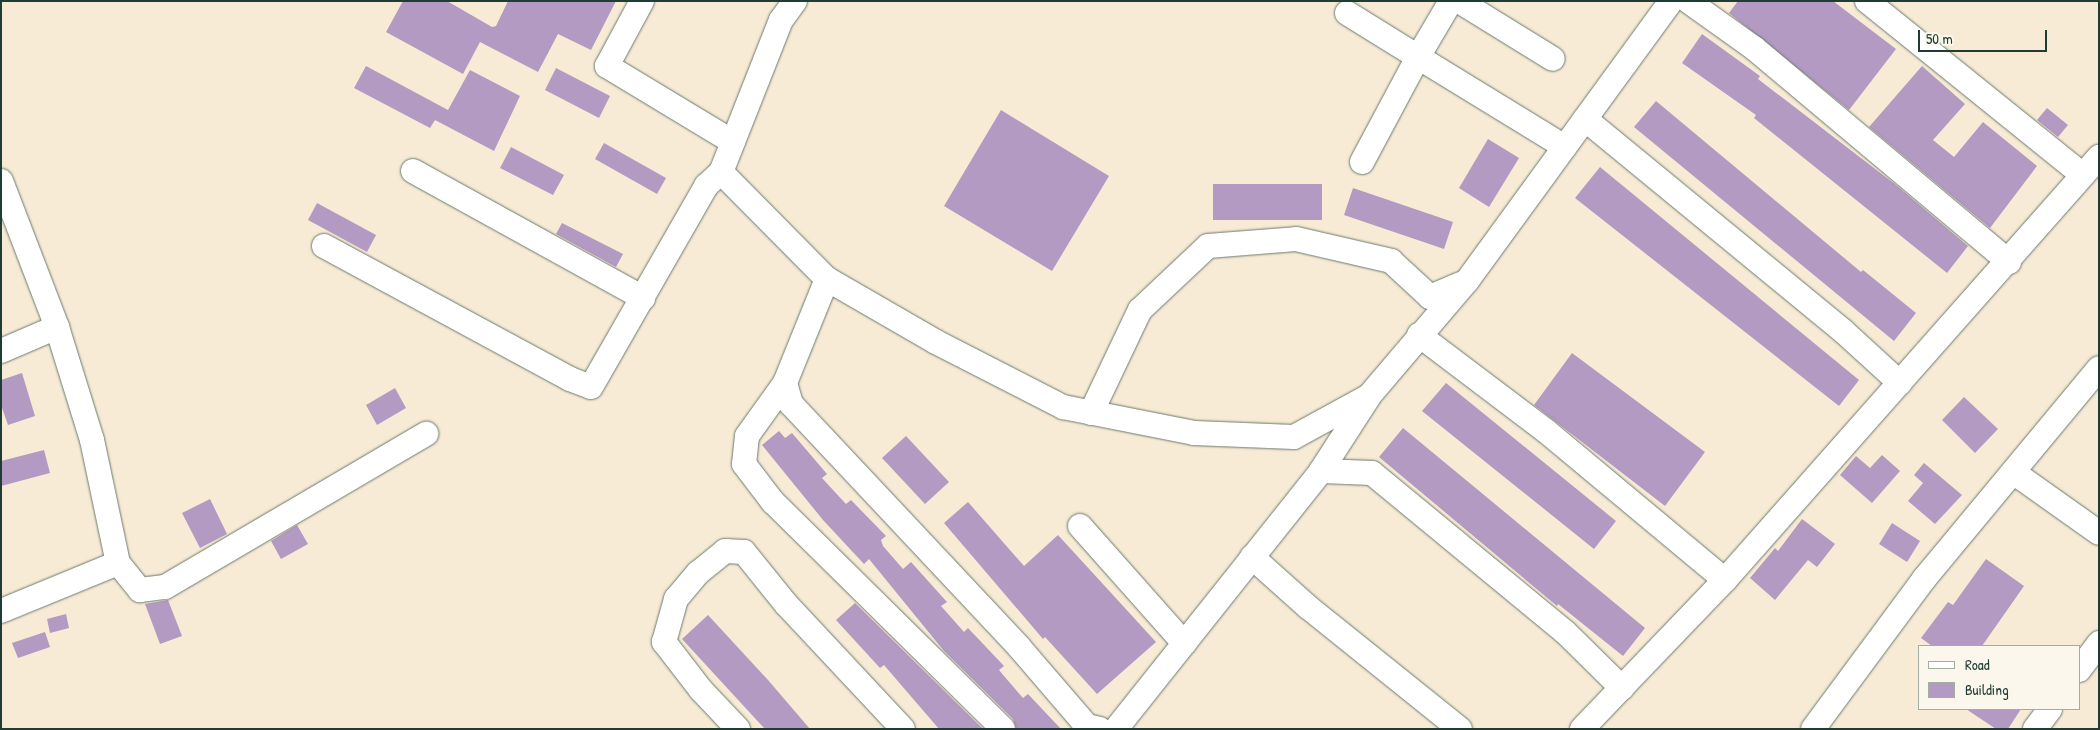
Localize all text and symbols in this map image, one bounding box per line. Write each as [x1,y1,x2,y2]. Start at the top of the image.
scale bar [1920,20,2049,52]
text: 50 m [1926,28,1953,49]
legend [1918,645,2080,710]
text: Road [1965,654,1990,675]
text: Building [1965,679,2009,700]

